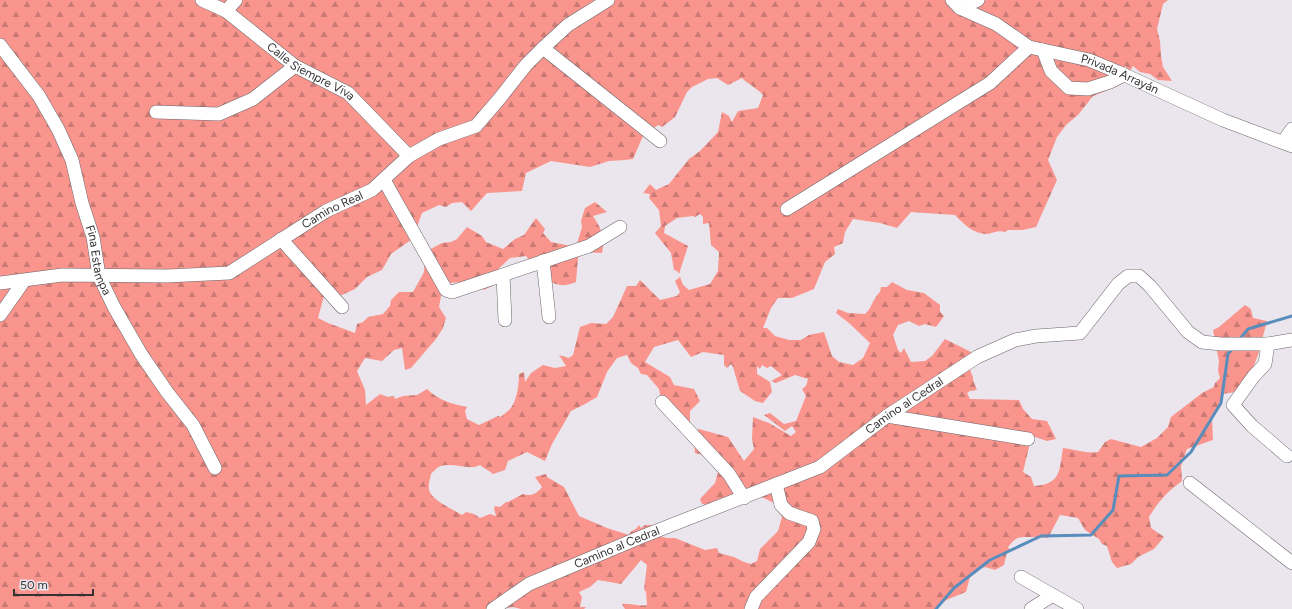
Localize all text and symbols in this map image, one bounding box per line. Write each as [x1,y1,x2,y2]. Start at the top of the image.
street label: Calle Siempre Viva [264,39,358,103]
street label: Privada Arrayán [1080,51,1161,97]
street label: Camino Real [299,188,365,232]
street label: Fina Estampa [83,223,114,297]
street label: Camino al Cedral [863,374,946,437]
street label: Camino al Cedral [572,523,662,571]
scale bar [14,571,93,597]
text: 50 m [20,578,48,592]

